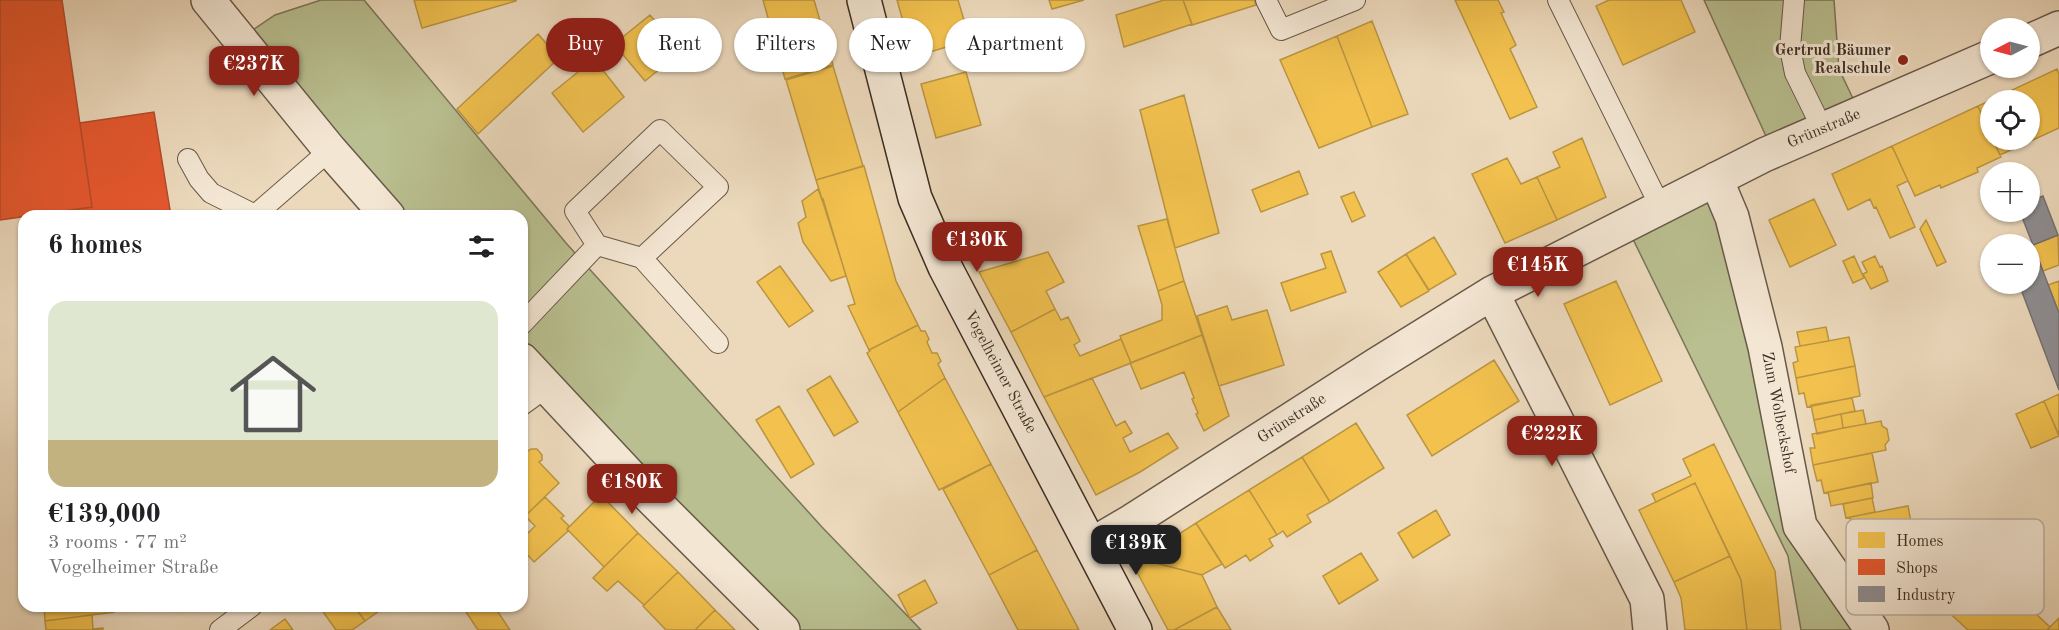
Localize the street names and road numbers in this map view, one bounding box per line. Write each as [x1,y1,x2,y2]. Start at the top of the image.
street label: Grünstraße [1785,106,1863,152]
street label: Vogelheimer Straße [961,308,1039,436]
street label: Zum Wolbeckshof [1758,351,1798,476]
street label: Grünstraße [1255,391,1329,447]

